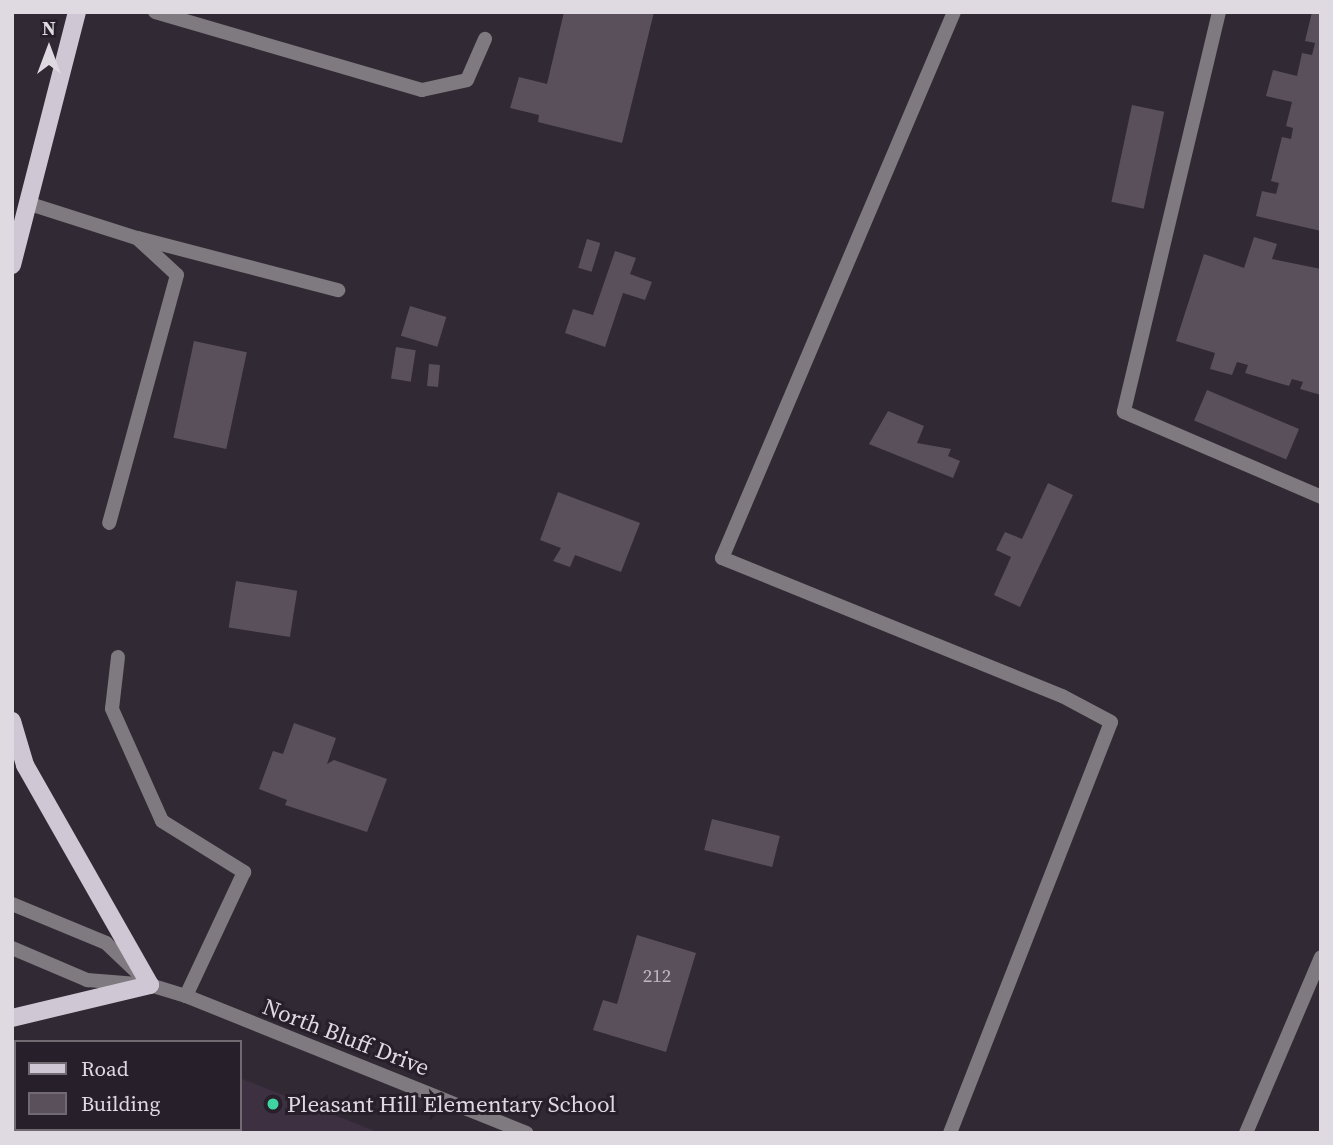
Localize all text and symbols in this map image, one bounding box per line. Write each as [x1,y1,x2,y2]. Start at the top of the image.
north arrow [14,14,84,84]
text: N [42,15,56,41]
house number: 212 [643,965,671,987]
street label: North Bluff Drive [259,993,433,1081]
legend [14,1040,242,1131]
text: Road [81,1054,129,1083]
text: Building [81,1089,160,1118]
place label: Pleasant Hill Elementary School [287,1090,616,1118]
marker: Pleasant Hill Elementary School [265,1096,281,1112]

